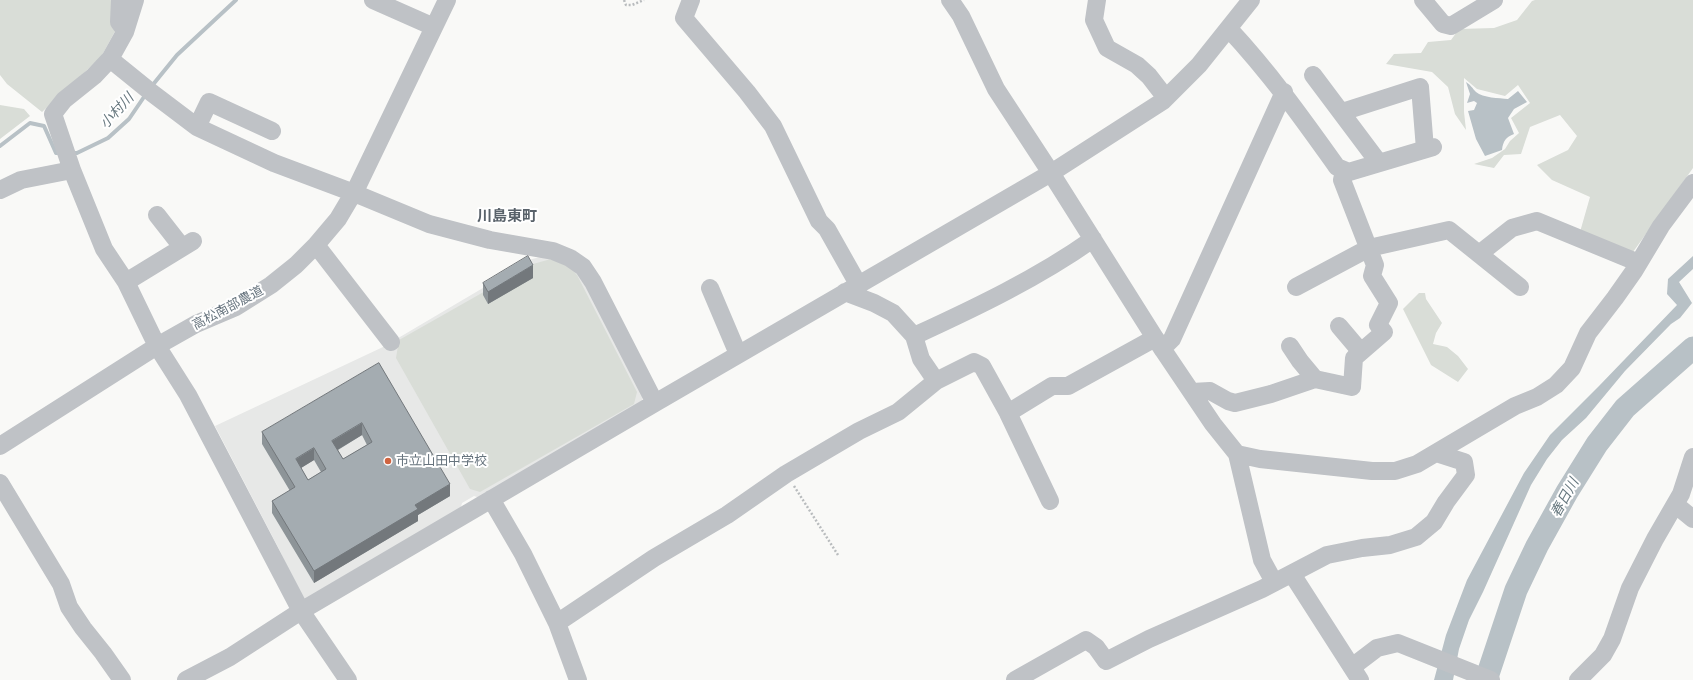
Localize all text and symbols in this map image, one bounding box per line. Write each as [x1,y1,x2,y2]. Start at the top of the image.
water label: 小村川 [97,90,137,132]
district label: 川島東町 [477,208,537,226]
street label: 高松南部農道 [190,283,266,333]
place label: 市立山田中学校 [396,453,487,469]
marker: 市立山田中学校 [383,456,393,466]
water label: 春日川 [1547,476,1583,520]

